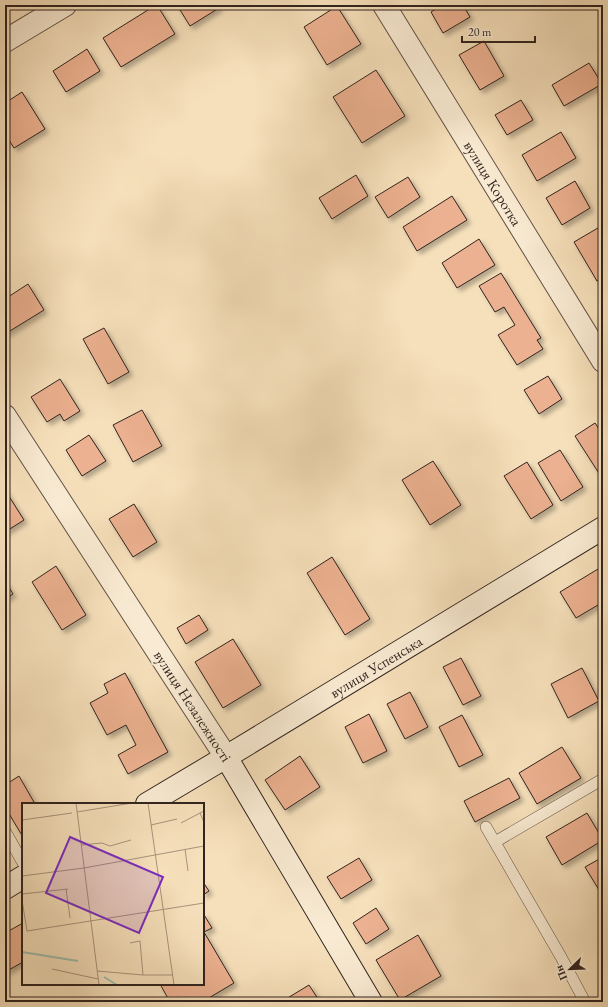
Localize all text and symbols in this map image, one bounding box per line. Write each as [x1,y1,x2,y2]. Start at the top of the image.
scale bar [462,18,535,44]
text: 20 m [468,24,492,40]
street label: вулиця Коротка [460,137,527,229]
street label: вулиця Успенська [326,631,425,701]
street label: вулиця Незалежності [150,647,236,766]
inset map [22,803,204,985]
north arrow [550,949,590,989]
text: Пн [551,963,570,983]

